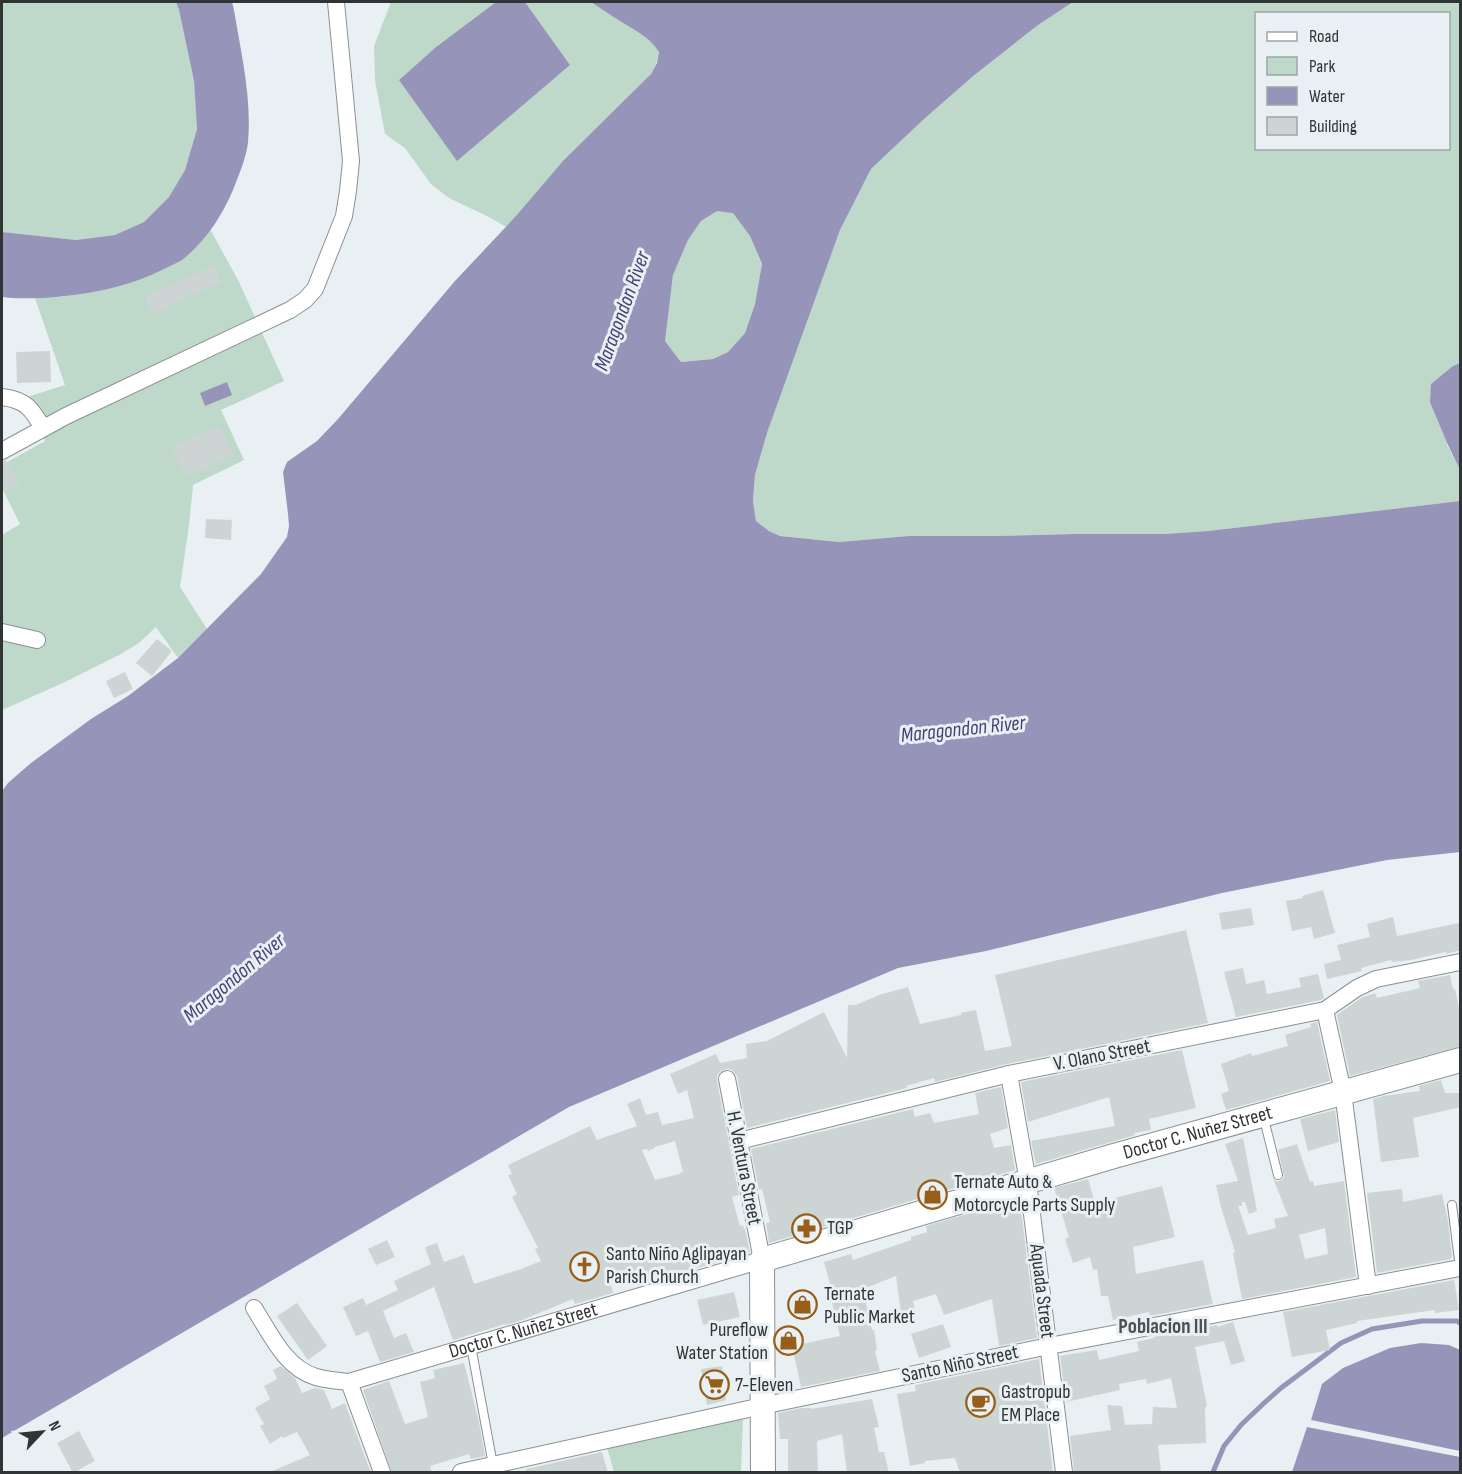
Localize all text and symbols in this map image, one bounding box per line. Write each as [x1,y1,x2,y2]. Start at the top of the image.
legend [1255,12,1450,150]
text: Road [1309,26,1339,47]
text: Park [1309,56,1335,77]
text: Water [1309,86,1345,107]
text: Building [1309,116,1357,137]
water label: Maragondon River [589,247,656,374]
water label: Maragondon River [900,710,1028,748]
water label: Maragondon River [178,928,291,1028]
street label: V. Olano Street [1052,1034,1152,1076]
street label: Doctor C. Nuñez Street [1121,1101,1275,1165]
street label: H. Ventura Street [721,1109,767,1227]
place label: Ternate Auto & Motorcycle Parts Supply [954,1170,1116,1217]
shop icon: Ternate Auto & Motorcycle Parts Supply [917,1178,949,1210]
pharmacy icon: TGP [790,1212,822,1244]
place label: TGP [827,1216,853,1240]
place label: Santo Niño Aglipayan Parish Church [606,1242,747,1289]
street label: Aquada Street [1024,1242,1060,1339]
church icon: Santo Niño Aglipayan Parish Church [569,1250,601,1282]
place label: Ternate Public Market [824,1282,915,1329]
shop icon: Ternate Public Market [787,1289,819,1321]
street label: Doctor C. Nuñez Street [446,1297,600,1364]
district label: Poblacion III [1118,1314,1208,1339]
place label: Pureflow Water Station [676,1318,768,1365]
shop icon: Pureflow Water Station [773,1325,805,1357]
street label: Santo Niño Street [900,1340,1020,1388]
supermarket icon: 7-Eleven [698,1369,730,1401]
place label: 7-Eleven [735,1373,793,1397]
place label: Gastropub EM Place [1001,1380,1071,1427]
cafe icon: Gastropub EM Place [964,1387,996,1419]
north arrow [12,1402,72,1462]
text: N [44,1418,65,1434]

